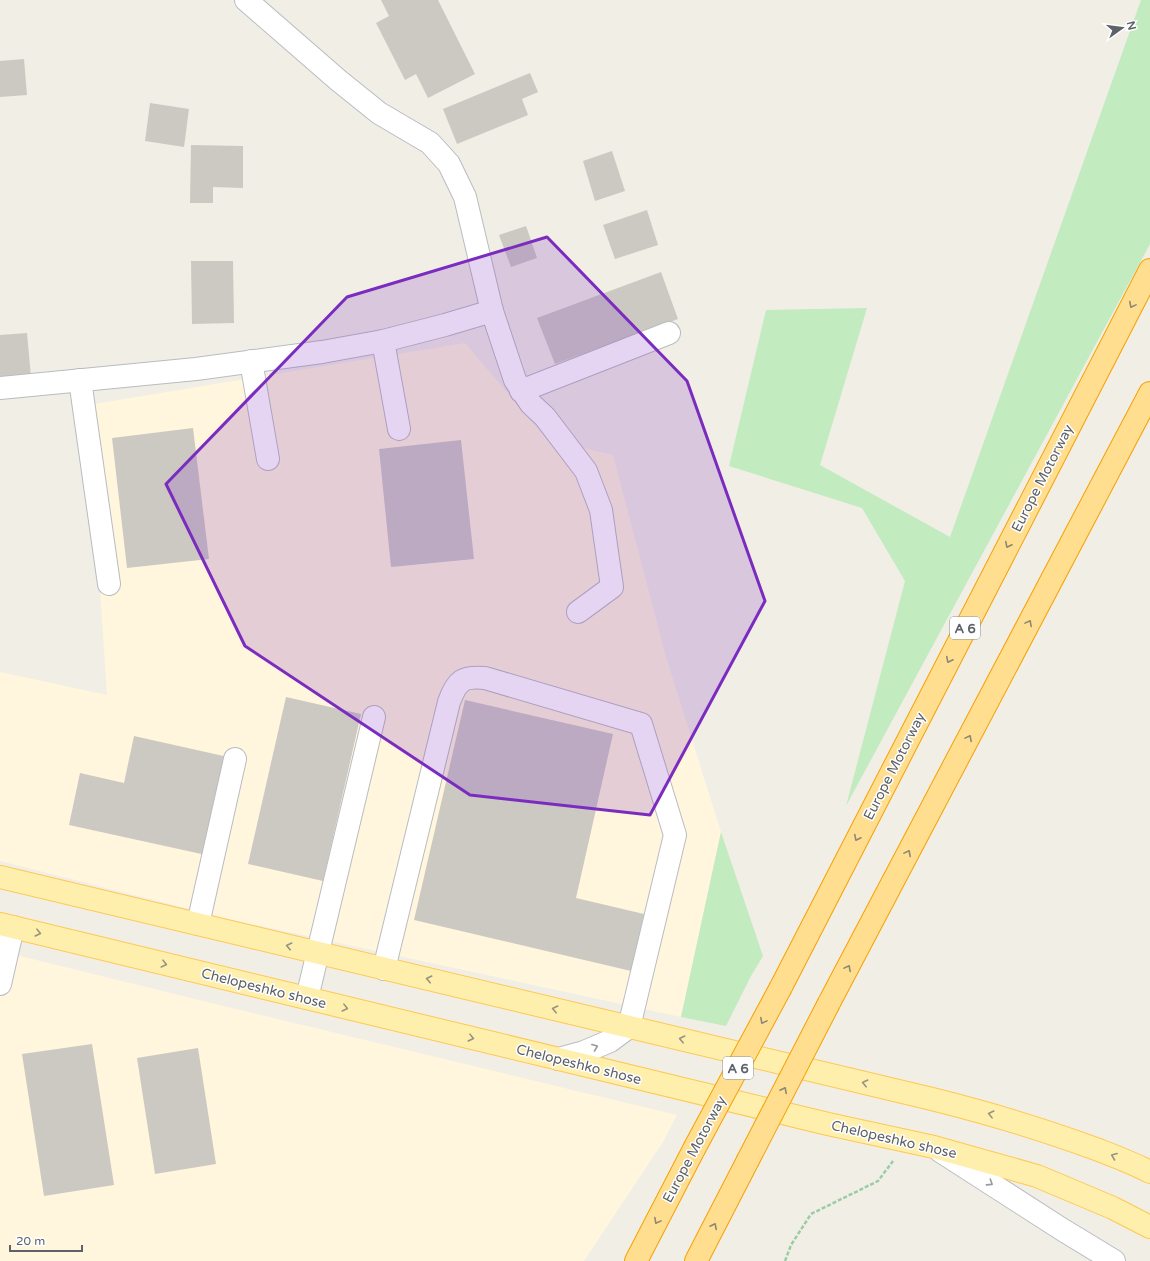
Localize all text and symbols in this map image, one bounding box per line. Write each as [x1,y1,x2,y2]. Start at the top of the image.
north arrow [1102,8,1142,48]
text: N [1124,20,1139,32]
one-way arrow [1129,300,1137,308]
street label: Europe Motorway [1008,421,1077,535]
one-way arrow [1005,540,1013,548]
road number: A 6 [950,617,980,639]
one-way arrow [1024,620,1032,628]
one-way arrow [946,656,954,663]
street label: Europe Motorway [860,709,929,823]
one-way arrow [964,735,971,743]
one-way arrow [855,834,862,841]
one-way arrow [903,850,911,858]
one-way arrow [35,929,41,937]
one-way arrow [286,942,293,951]
one-way arrow [161,959,167,967]
street label: Chelopeshko shose [200,965,328,1012]
one-way arrow [843,965,850,973]
one-way arrow [426,976,432,984]
one-way arrow [342,1003,348,1011]
one-way arrow [552,1006,559,1014]
one-way arrow [760,1017,767,1024]
one-way arrow [468,1034,475,1042]
one-way arrow [679,1036,685,1044]
street label: Chelopeshko shose [515,1041,643,1088]
one-way arrow [592,1044,599,1052]
road number: A 6 [723,1057,753,1079]
one-way arrow [862,1079,869,1088]
one-way arrow [779,1087,787,1094]
street label: Europe Motorway [659,1093,730,1206]
one-way arrow [988,1111,994,1119]
street label: Chelopeshko shose [829,1117,958,1162]
one-way arrow [1111,1153,1118,1161]
one-way arrow [986,1179,993,1186]
one-way arrow [654,1217,661,1224]
one-way arrow [709,1223,717,1231]
scale bar [10,1227,82,1253]
text: 20 m [16,1234,45,1248]

